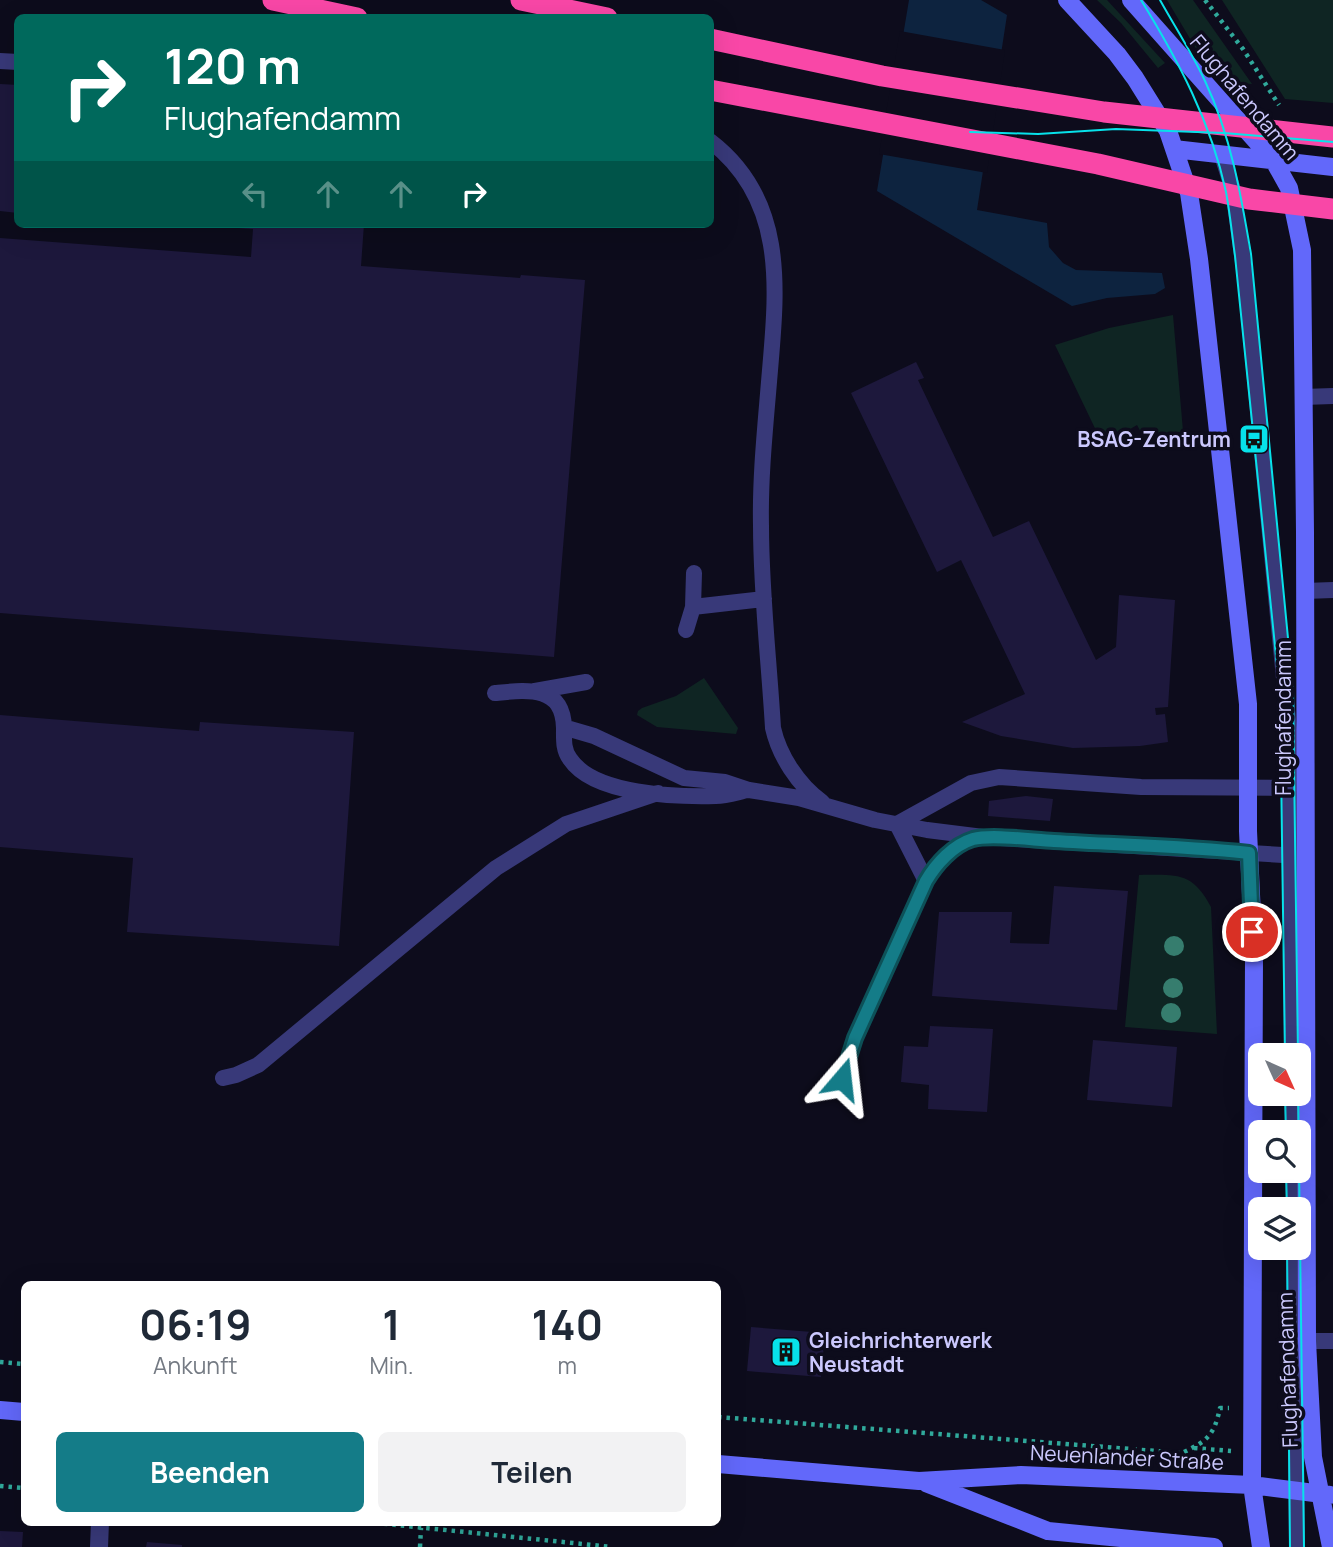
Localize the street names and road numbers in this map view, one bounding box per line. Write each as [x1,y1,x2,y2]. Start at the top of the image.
street label: Flughafendamm [1184,28,1306,166]
street label: Flughafendamm [1269,640,1297,796]
street label: Flughafendamm [1270,1292,1304,1448]
street label: Neuenlander Straße [1029,1438,1225,1476]

